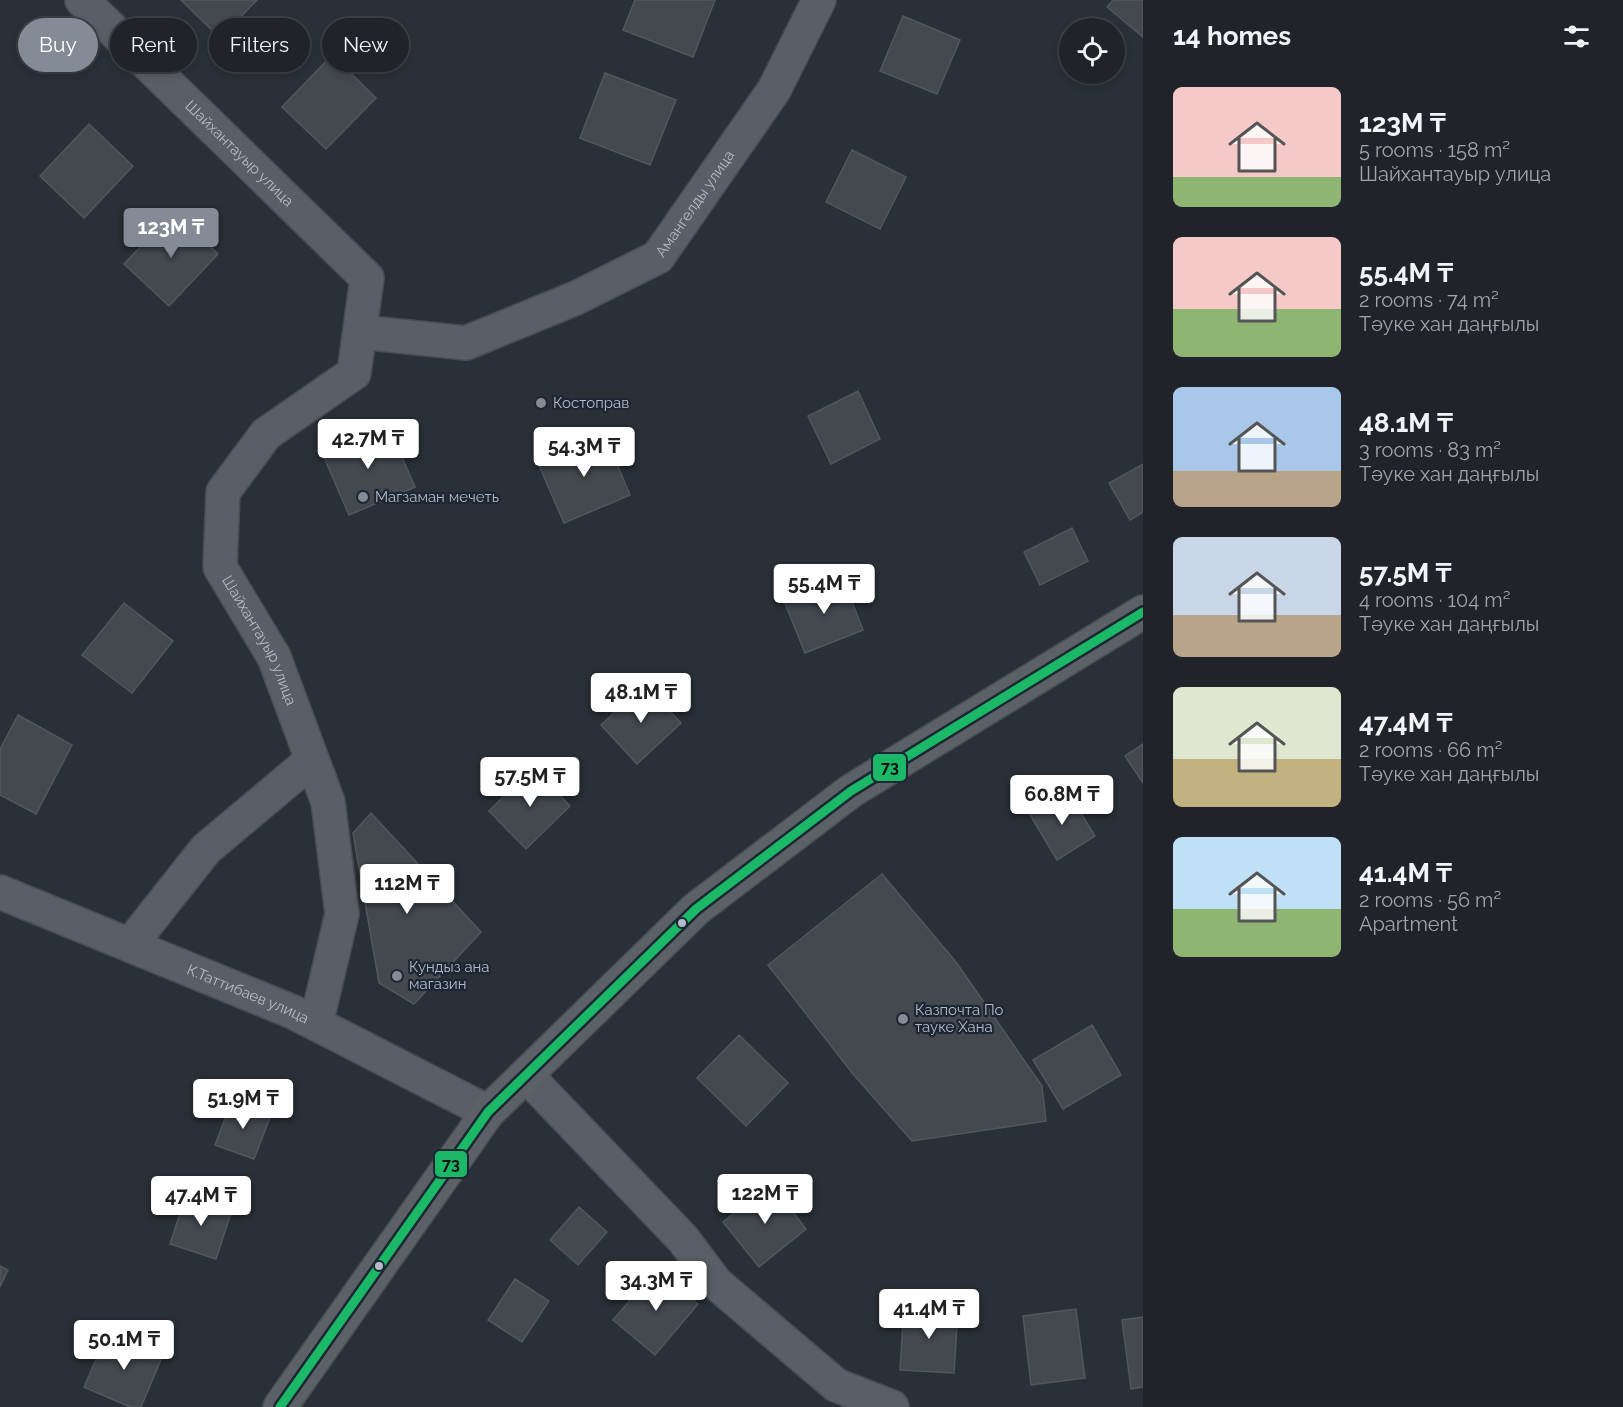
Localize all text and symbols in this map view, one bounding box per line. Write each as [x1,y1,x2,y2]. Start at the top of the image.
chip: Buy [18,18,98,72]
chip: Rent [110,18,197,72]
chip: Filters [209,18,310,72]
chip: New [322,18,409,72]
map controls [1059,18,1125,84]
button: locate [1059,18,1125,84]
icon: filters [1560,20,1593,53]
text: 14 homes [1173,21,1291,51]
street label: Шайхантауыр улица [182,97,297,210]
text: 123M ₸ [1359,108,1446,138]
icon: home [1221,111,1293,183]
text: 5 rooms · 158 m² [1359,138,1510,162]
street label: Амангелды улица [652,147,738,260]
text: Шайхантауыр улица [1359,162,1551,186]
pin: 123M ₸ [122,208,220,259]
text: 123M ₸ [138,215,204,239]
text: 55.4M ₸ [1359,258,1453,288]
icon: home [1221,261,1293,333]
text: 2 rooms · 74 m² [1359,288,1499,312]
text: Тәуке хан даңғылы [1359,312,1539,336]
place label: Костоправ [553,394,629,412]
marker: Костоправ [534,396,548,410]
text: 48.1M ₸ [1359,408,1453,438]
icon: home [1221,411,1293,483]
pin: 42.7M ₸ [313,419,423,470]
text: 42.7M ₸ [332,426,404,450]
pin: 54.3M ₸ [529,427,639,478]
text: 54.3M ₸ [548,434,620,458]
text: 3 rooms · 83 m² [1359,438,1501,462]
text: Тәуке хан даңғылы [1359,462,1539,486]
place label: Магзаман мечеть [375,488,499,506]
marker: Магзаман мечеть [356,490,370,504]
text: 57.5M ₸ [1359,558,1452,588]
icon: home [1221,561,1293,633]
pin: 55.4M ₸ [769,564,879,615]
text: 55.4M ₸ [788,571,860,595]
street label: Шайхантауыр улица [218,572,300,708]
text: 4 rooms · 104 m² [1359,588,1511,612]
text: Тәуке хан даңғылы [1359,612,1539,636]
pin: 48.1M ₸ [586,673,696,724]
text: 48.1M ₸ [605,680,677,704]
text: 47.4M ₸ [1359,708,1453,738]
icon: home [1221,711,1293,783]
text: 2 rooms · 66 m² [1359,738,1502,762]
line badge: 73 [872,753,907,782]
pin: 57.5M ₸ [475,757,585,808]
text: 73 [881,758,899,777]
text: Тәуке хан даңғылы [1359,762,1539,786]
text: 57.5M ₸ [494,764,566,788]
pin: 60.8M ₸ [1007,775,1117,826]
text: 60.8M ₸ [1024,782,1100,806]
text: 41.4M ₸ [1359,858,1452,888]
icon: home [1221,861,1293,933]
pin: 112M ₸ [358,864,456,915]
text: 112M ₸ [374,871,440,895]
text: 2 rooms · 56 m² [1359,888,1501,912]
text: Apartment [1359,912,1458,936]
unlabelled marker [676,917,688,929]
place label: Кундыз ана магазин [409,958,490,993]
street label: К.Таттибаев улица [184,961,312,1028]
marker: Кундыз ана магазин [390,969,404,983]
place label: Казпочта По тауке Хана [915,1001,1004,1036]
marker: Казпочта По тауке Хана [896,1012,910,1026]
pin: 51.9M ₸ [188,1079,298,1130]
text: 51.9M ₸ [207,1086,279,1110]
line badge: 73 [434,1150,468,1178]
text: 73 [442,1155,460,1174]
pin: 122M ₸ [716,1174,814,1225]
pin: 47.4M ₸ [146,1176,256,1227]
text: 122M ₸ [732,1181,798,1205]
text: 47.4M ₸ [165,1183,237,1207]
unlabelled marker [373,1260,385,1272]
pin: 34.3M ₸ [601,1261,711,1312]
text: 34.3M ₸ [620,1268,692,1292]
pin: 41.4M ₸ [874,1289,984,1340]
text: 41.4M ₸ [893,1296,965,1320]
pin: 50.1M ₸ [69,1320,179,1371]
text: 50.1M ₸ [88,1327,160,1351]

